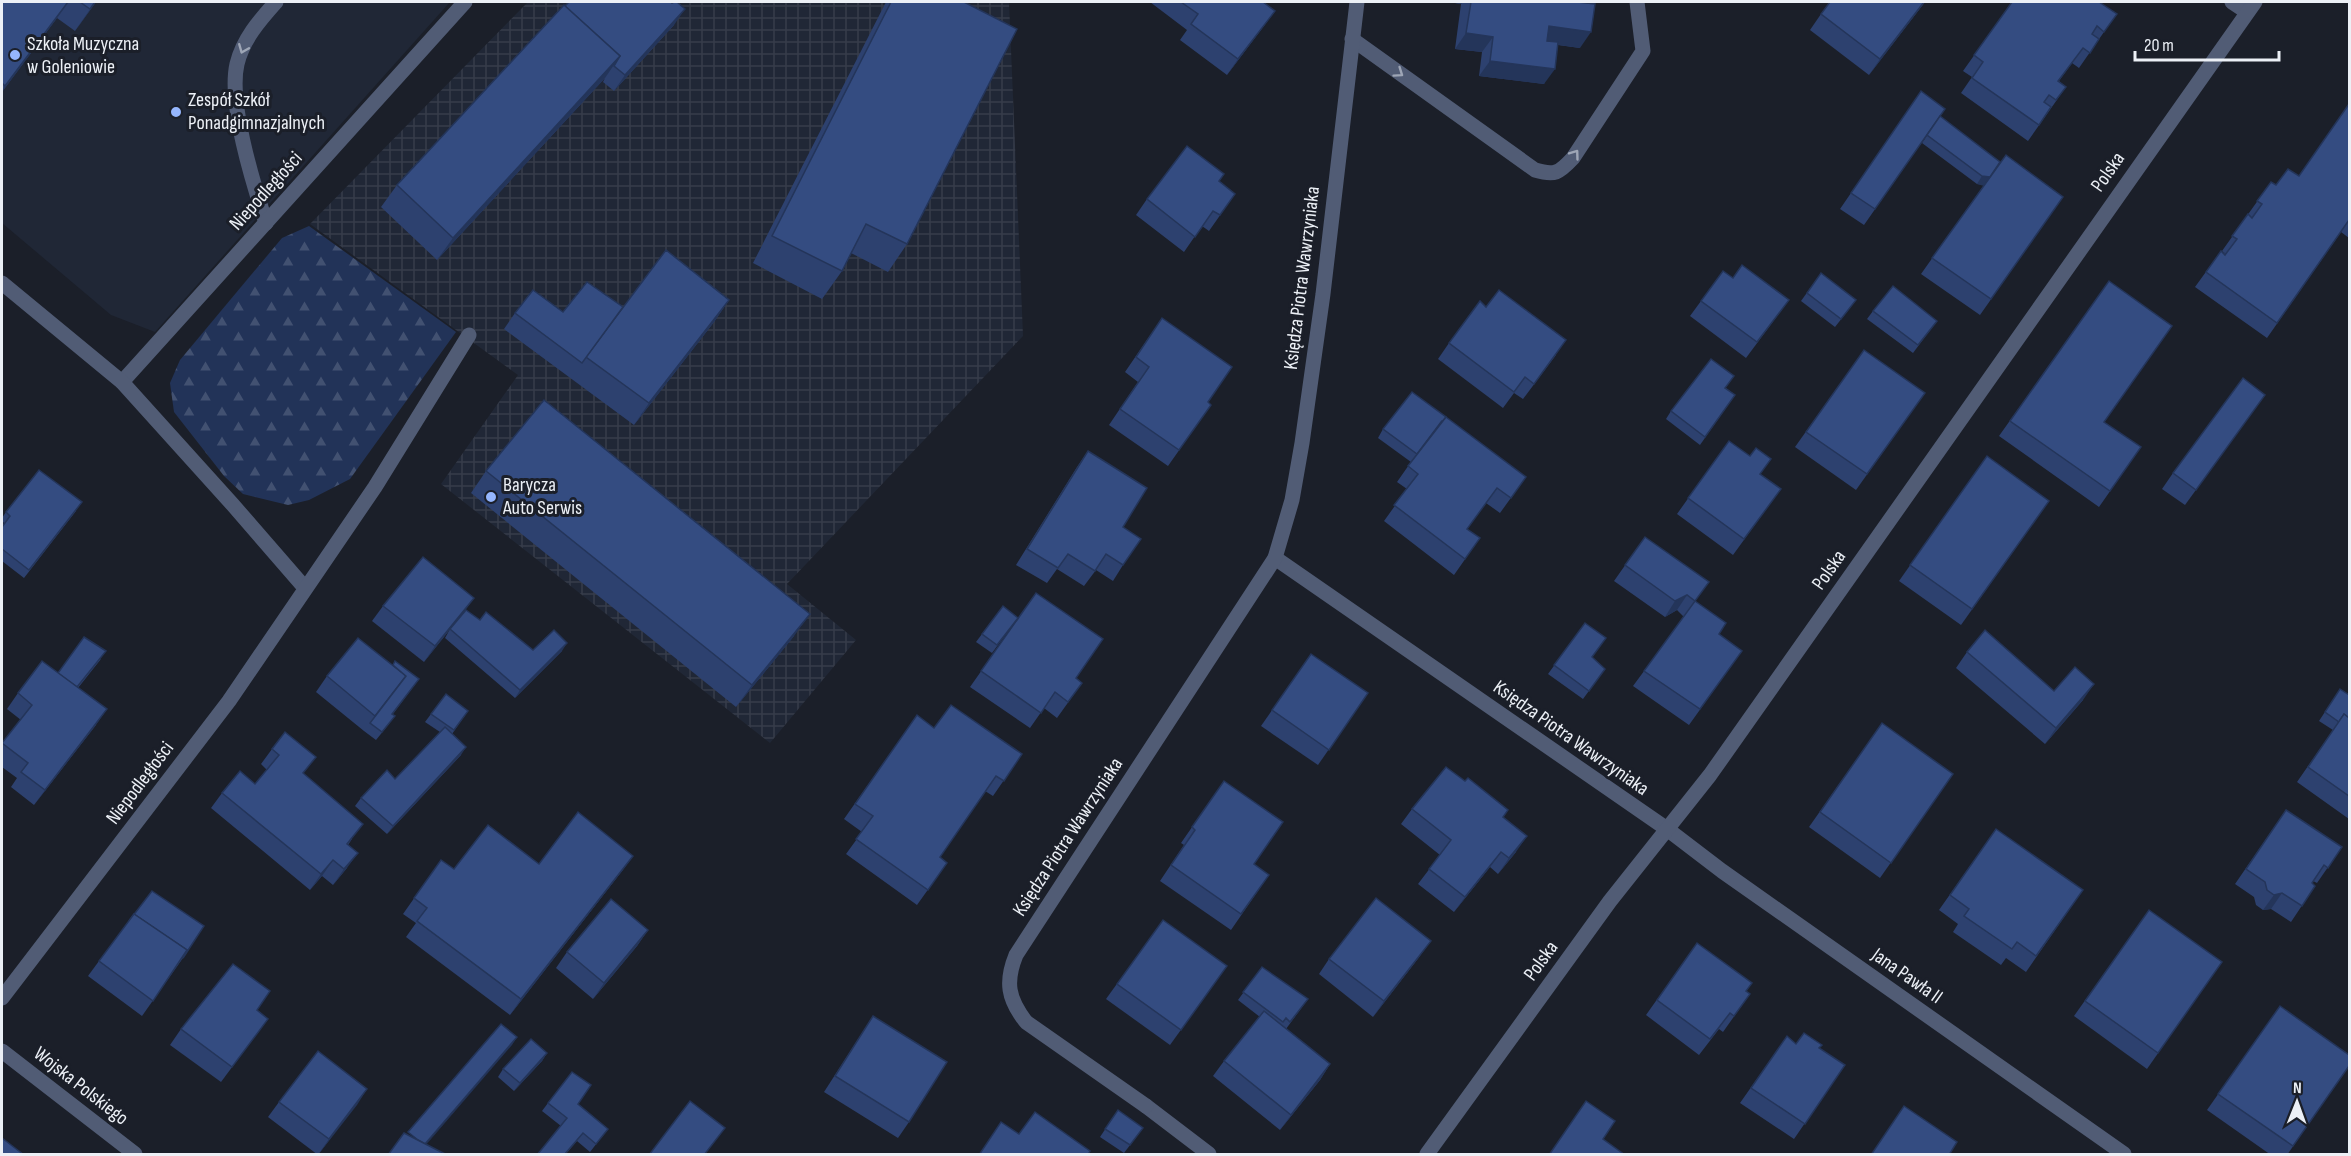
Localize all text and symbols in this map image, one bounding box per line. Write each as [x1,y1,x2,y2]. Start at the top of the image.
scale bar [2135,24,2279,62]
place label: Szkoła Muzyczna w Goleniowie [27,32,139,79]
text: 20 m [2144,35,2174,56]
one-way arrow [238,43,250,54]
marker: Szkoła Muzyczna w Goleniowie [8,48,22,62]
one-way arrow [1393,66,1404,77]
place label: Zespół Szkół Ponadgimnazjalnych [188,88,325,135]
marker: Zespół Szkół Ponadgimnazjalnych [169,105,183,119]
street label: Niepodległości [224,147,308,235]
street label: Polska [2086,148,2130,196]
one-way arrow [1568,150,1579,161]
street label: Księdza Piotra Wawrzyniaka [1279,185,1325,371]
place label: Barycza Auto Serwis [502,473,582,520]
marker: Barycza Auto Serwis [484,490,498,504]
street label: Polska [1807,546,1851,594]
street label: Księdza Piotra Wawrzyniaka [1489,675,1653,801]
street label: Niepodległości [101,737,179,829]
street label: Księdza Piotra Wawrzyniaka [1008,753,1128,921]
street label: Polska [1519,937,1563,985]
street label: Jana Pawła II [1866,942,1947,1009]
street label: Wojska Polskiego [29,1042,133,1130]
north arrow [2267,1072,2327,1132]
text: N [2293,1079,2302,1098]

